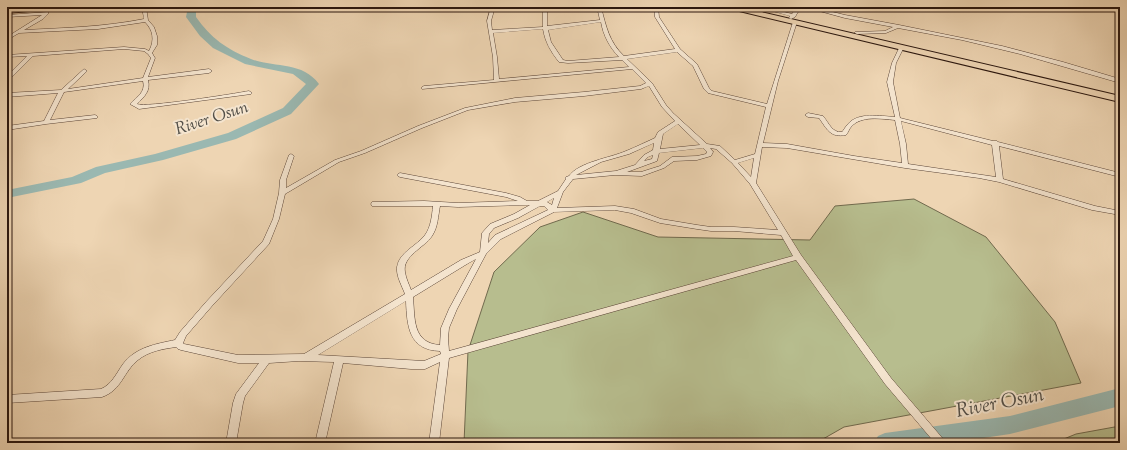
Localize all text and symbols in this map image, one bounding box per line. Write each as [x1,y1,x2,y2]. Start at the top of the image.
water label: River Osun [172,96,252,142]
water label: River Osun [954,381,1047,427]

